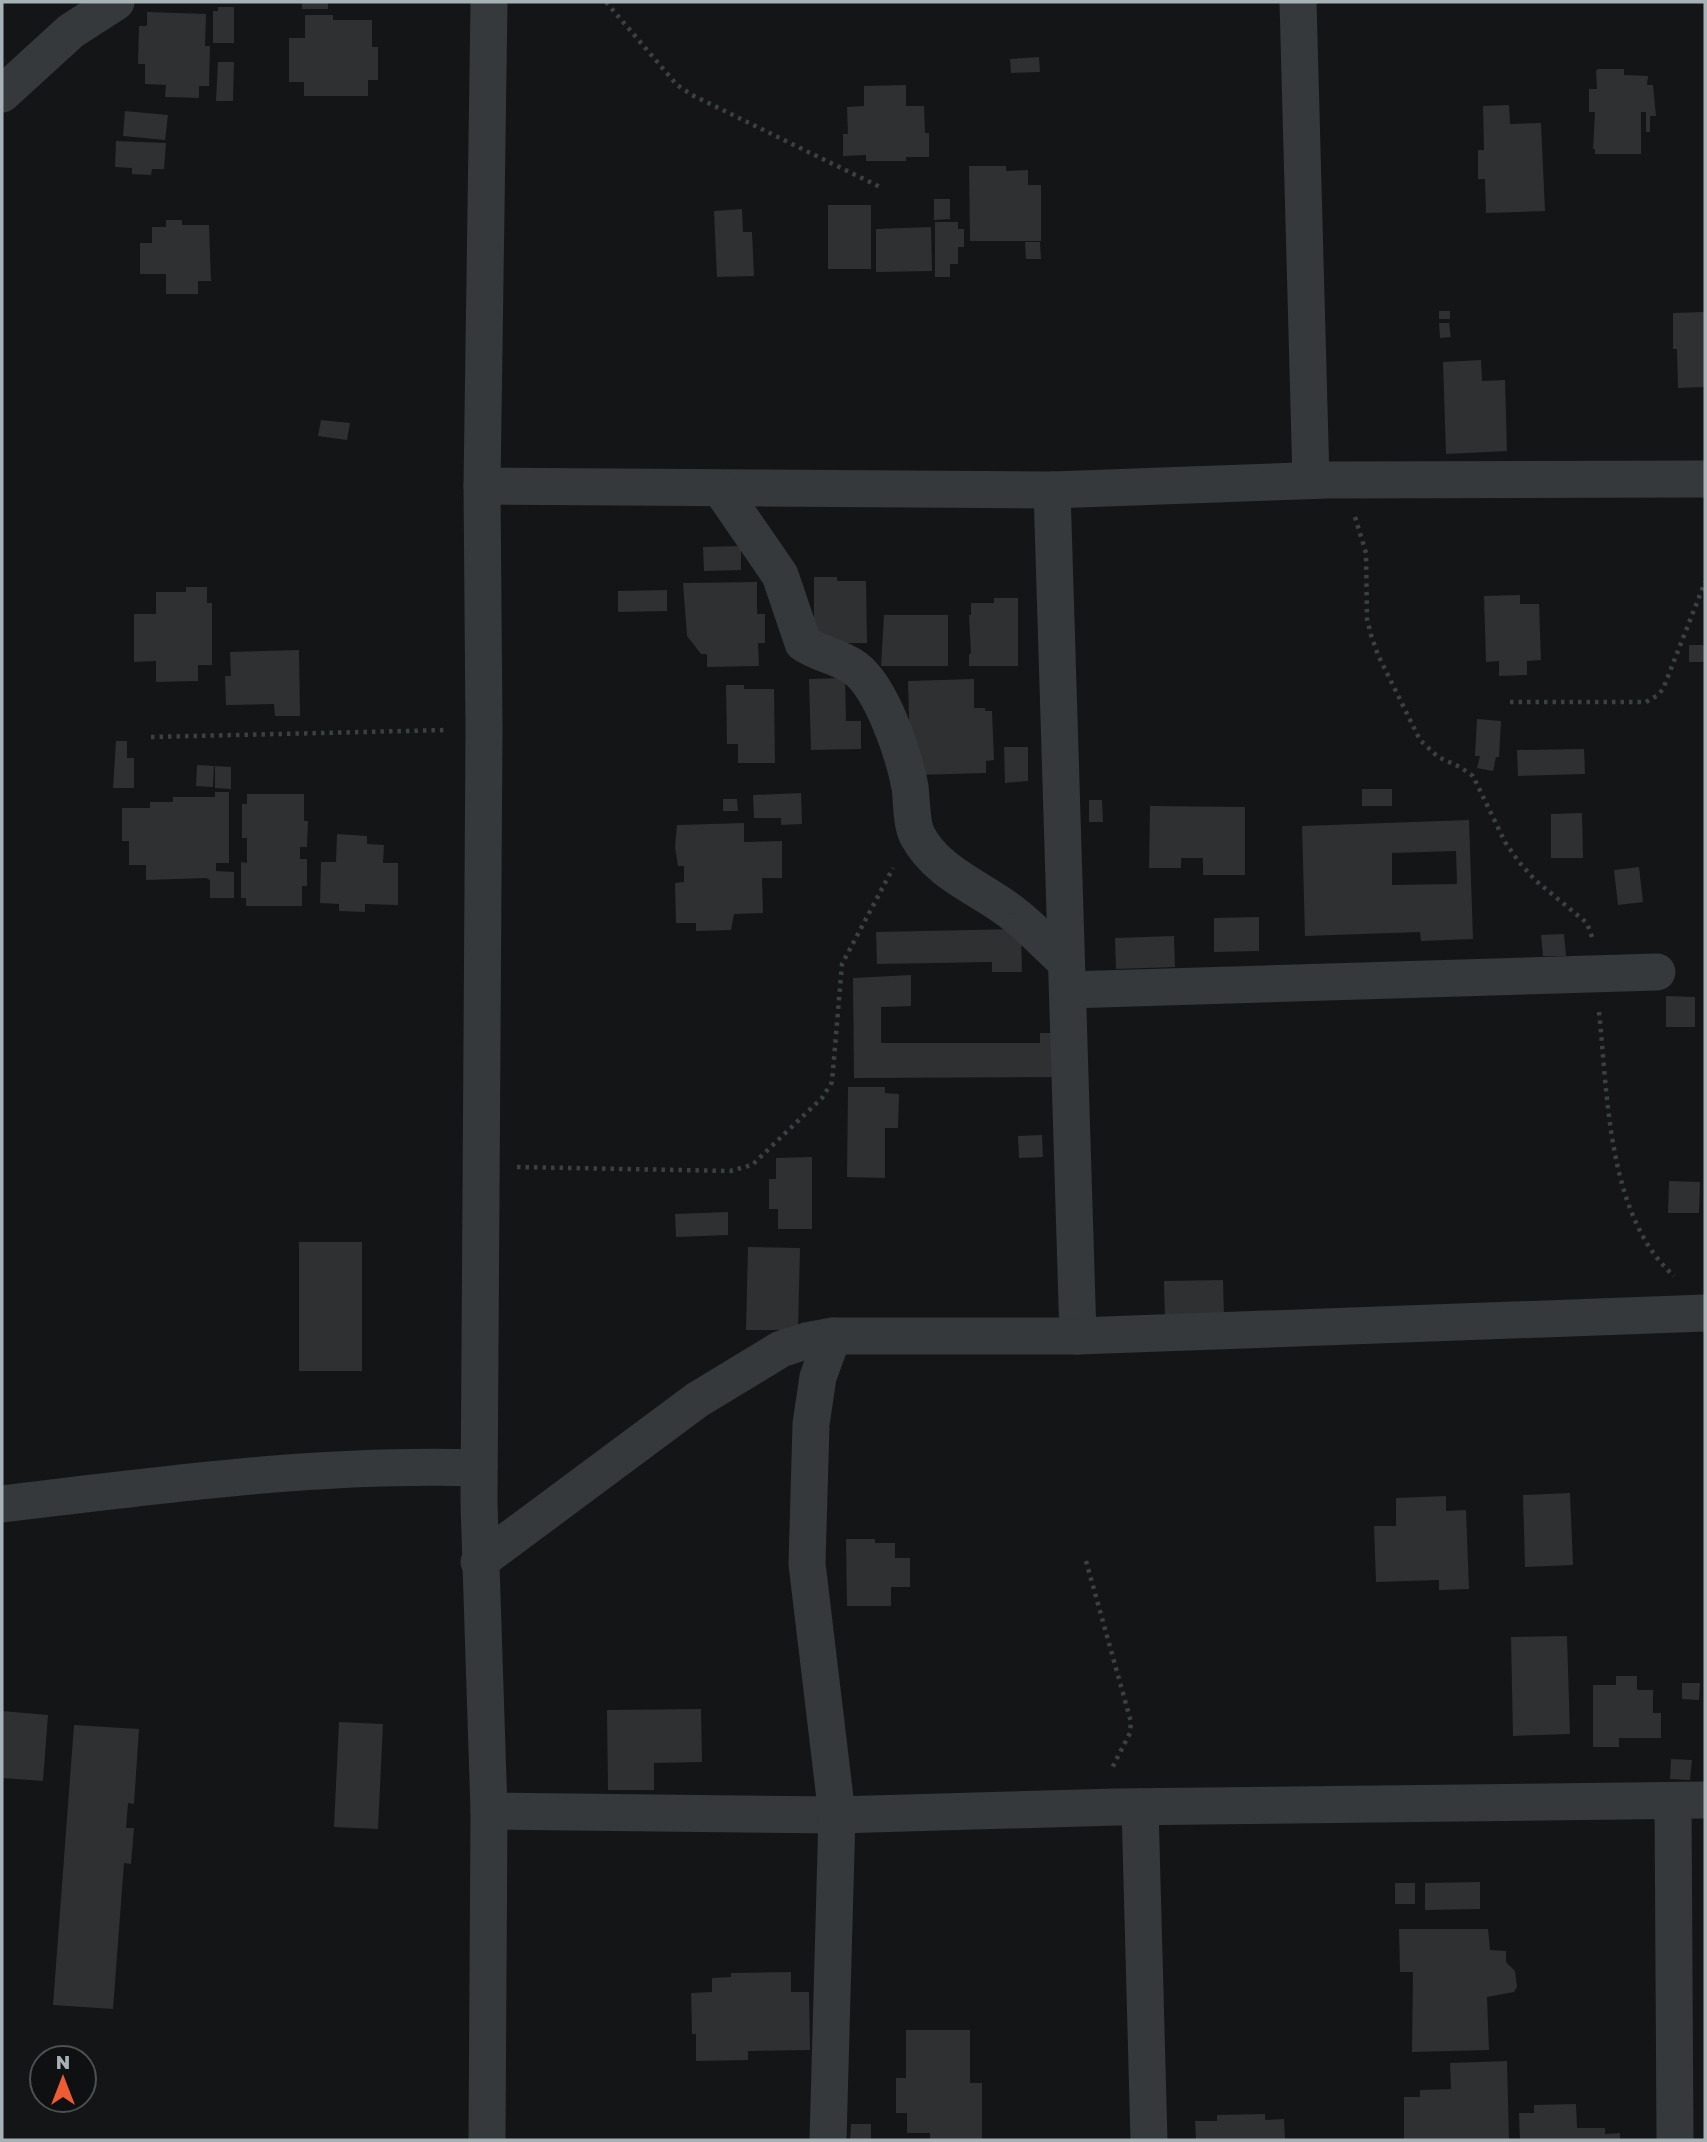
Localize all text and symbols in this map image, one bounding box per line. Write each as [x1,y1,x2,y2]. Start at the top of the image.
north arrow [28,2044,98,2114]
text: N [56,2050,70,2073]

